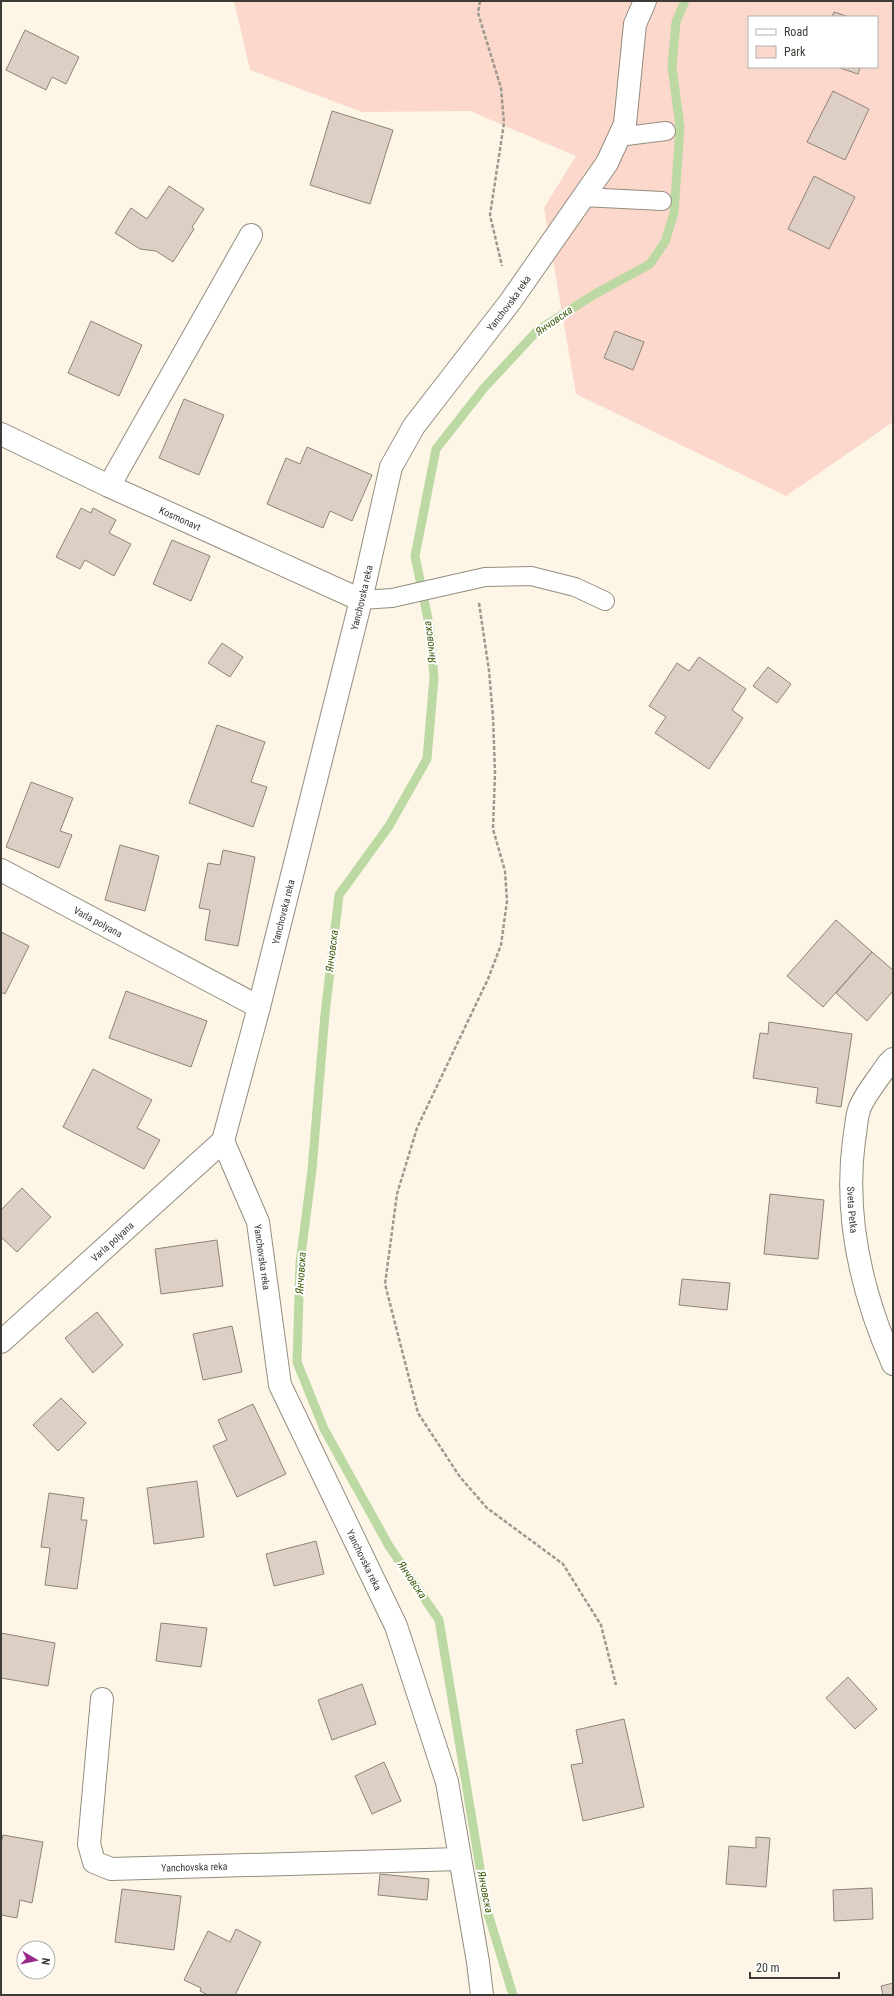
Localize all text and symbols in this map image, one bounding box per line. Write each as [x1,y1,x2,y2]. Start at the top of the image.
legend [748,16,878,68]
text: Road [784,25,808,39]
text: Park [784,45,806,59]
street label: Yanchovska reka [484,273,533,333]
water label: Янчовска [532,304,575,339]
street label: Kosmonavt [158,504,203,532]
street label: Yanchovska reka [348,564,374,631]
water label: Янчовска [421,620,439,665]
street label: Yanchovska reka [269,878,296,945]
street label: Varla polyana [72,904,125,939]
water label: Янчовска [323,929,341,974]
street label: Sveta Petka [846,1186,860,1234]
street label: Varla polyana [89,1219,136,1263]
street label: Yanchovska reka [252,1223,272,1291]
water label: Янчовска [293,1251,309,1296]
street label: Yanchovska reka [345,1528,384,1592]
water label: Янчовска [394,1558,429,1601]
street label: Yanchovska reka [161,1860,228,1873]
water label: Янчовска [474,1869,495,1914]
north arrow [16,1940,56,1980]
scale bar [750,1954,839,1980]
text: N [38,1957,52,1966]
text: 20 m [756,1961,780,1975]

